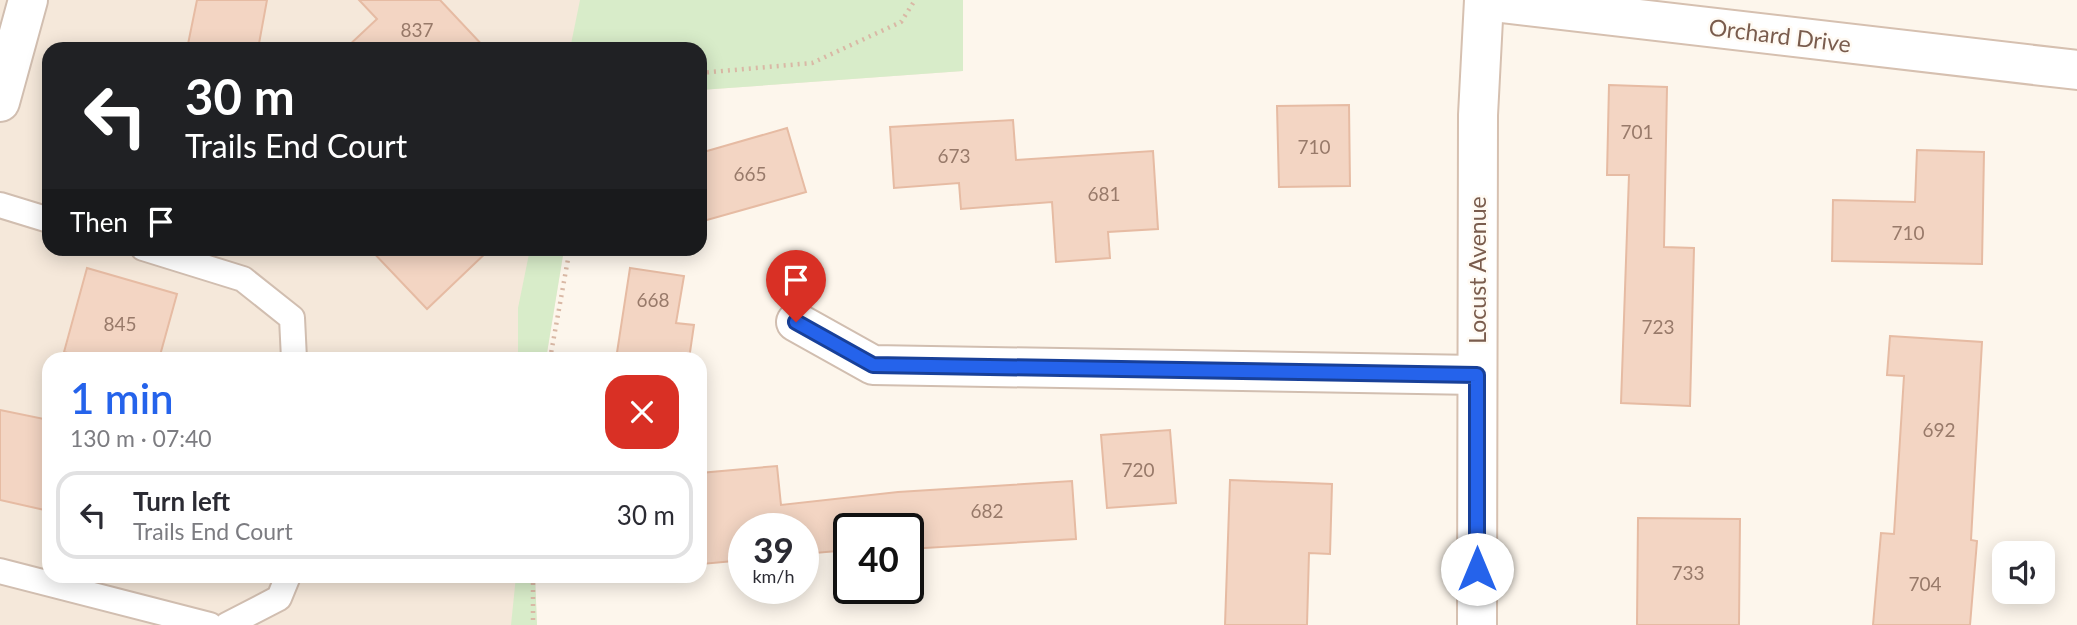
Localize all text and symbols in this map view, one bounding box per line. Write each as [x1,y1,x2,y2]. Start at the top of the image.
street label: Orchard Drive [1707,12,1853,58]
house number: 837 [400,18,434,41]
text: 30 m [185,67,295,125]
icon: left [70,70,161,161]
house number: 701 [1620,120,1654,143]
text: Trails End Court [185,126,407,165]
house number: 710 [1297,135,1331,158]
house number: 673 [937,144,971,167]
house number: 665 [733,162,767,185]
house number: 681 [1087,182,1121,205]
street label: Locust Avenue [1463,196,1491,344]
icon: arrive [142,203,180,241]
text: Then [70,206,128,238]
house number: 710 [1891,221,1925,244]
pin [766,250,826,322]
icon: arrive [777,261,815,299]
house number: 668 [636,288,670,311]
house number: 845 [103,312,137,335]
house number: 723 [1641,315,1675,338]
text: 1 min [70,373,174,423]
button: close [605,375,679,449]
house number: 692 [1922,418,1956,441]
text: 130 m · 07:40 [70,424,212,452]
house number: 720 [1121,458,1155,481]
text: Turn left [133,485,230,517]
icon: left [74,496,112,534]
text: 30 m [617,499,675,531]
house number: 682 [970,499,1004,522]
speed limit sign: 40 [833,513,924,604]
text: Trails End Court [133,517,293,545]
text: 39 [753,528,794,570]
position arrow [1440,532,1514,606]
map controls [1992,541,2055,604]
button: sound [1992,541,2055,604]
house number: 733 [1671,561,1705,584]
text: km/h [752,565,795,587]
house number: 704 [1908,572,1942,595]

